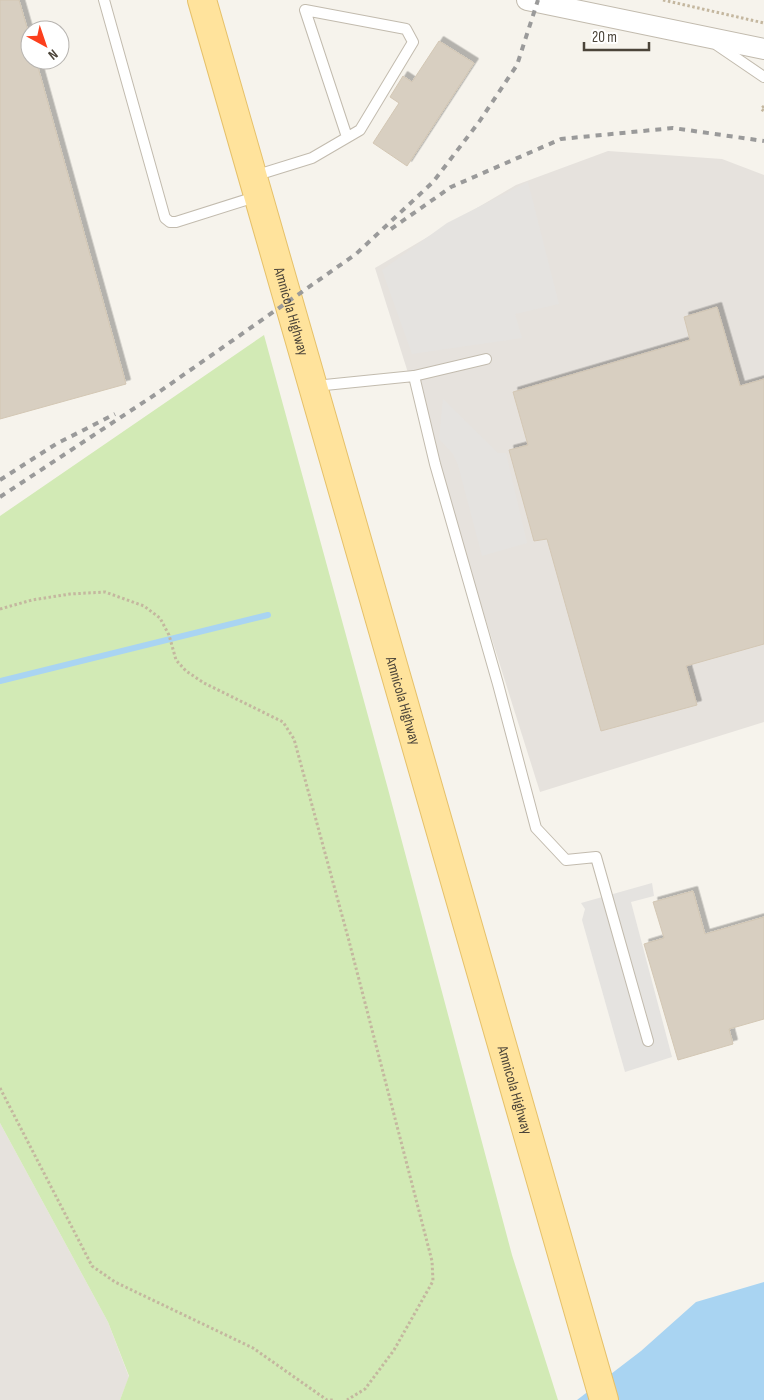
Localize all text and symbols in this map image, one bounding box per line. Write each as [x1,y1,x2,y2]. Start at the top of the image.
north arrow [20,20,70,70]
scale bar [584,20,649,52]
text: 20 m [592,28,617,47]
text: N [45,46,61,63]
street label: Amnicola Highway [269,264,313,358]
street label: Amnicola Highway [381,653,425,747]
street label: Amnicola Highway [493,1043,537,1137]

